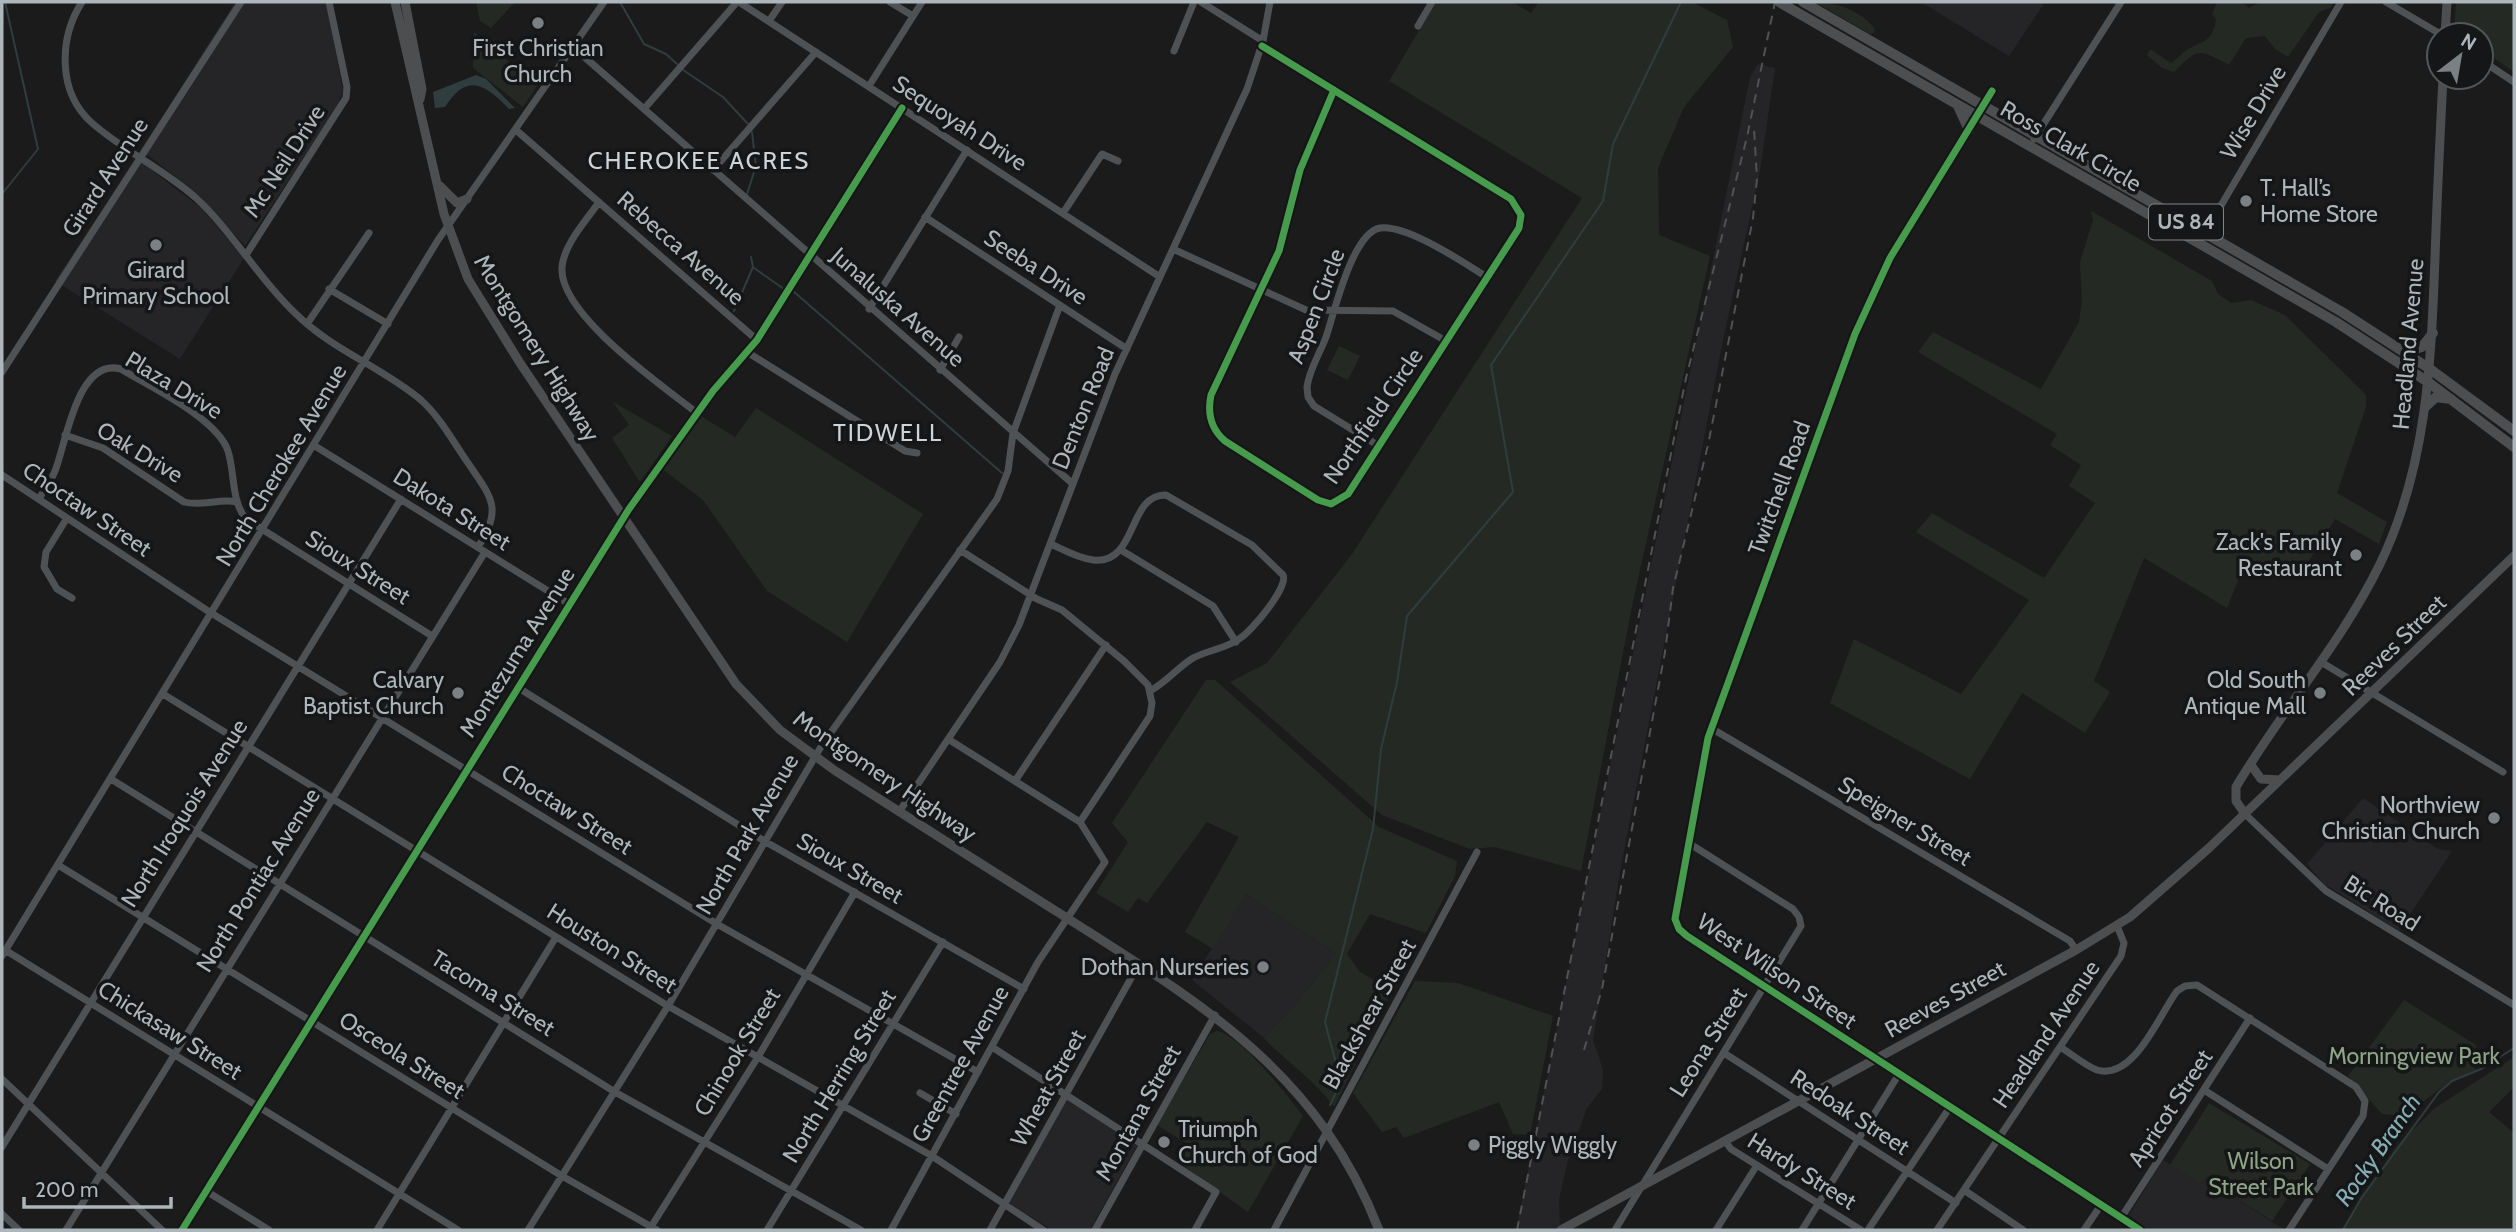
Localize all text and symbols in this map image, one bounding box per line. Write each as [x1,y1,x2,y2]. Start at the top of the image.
marker: First Christian Church [530,15,546,31]
north arrow [2425,21,2495,91]
text: N [2457,29,2480,55]
place label: First Christian Church [472,34,604,88]
street label: Wise Drive [2214,60,2292,164]
street label: Sequoyah Drive [888,69,1032,177]
street label: Ross Clark Circle [1996,94,2147,198]
street label: Mc Neil Drive [237,99,331,223]
street label: Girard Avenue [56,112,154,242]
district label: CHEROKEE ACRES [588,146,810,175]
place label: T. Hall’s Home Store [2260,174,2378,228]
street label: Rebecca Avenue [612,185,751,311]
marker: T. Hall’s Home Store [2238,193,2254,209]
road number: US 84 [2149,204,2223,240]
street label: Seeba Drive [979,223,1093,311]
marker: Girard Primary School [148,237,164,253]
street label: Junaluska Avenue [825,241,971,373]
street label: Aspen Circle [1281,245,1351,367]
street label: Montgomery Highway [468,249,606,447]
place label: Girard Primary School [82,256,230,310]
street label: Headland Avenue [2387,257,2429,431]
street label: Denton Road [1046,343,1120,473]
street label: Northfield Circle [1317,343,1429,489]
street label: Plaza Drive [120,345,228,425]
street label: North Cherokee Avenue [210,359,353,571]
street label: Oak Drive [92,415,188,489]
street label: Twitchell Road [1742,417,1816,559]
district label: TIDWELL [833,418,943,447]
street label: Choctaw Street [17,456,157,562]
street label: Dakota Street [388,462,516,556]
street label: Sioux Street [301,524,416,610]
place label: Zack's Family Restaurant [2216,528,2342,582]
marker: Zack's Family Restaurant [2348,547,2364,563]
street label: Montezuma Avenue [453,562,581,742]
street label: Reeves Street [2336,588,2452,701]
place label: Calvary Baptist Church [303,666,444,720]
place label: Old South Antique Mall [2184,666,2307,720]
marker: Calvary Baptist Church [450,685,466,701]
marker: Old South Antique Mall [2312,685,2328,701]
street label: Montgomery Highway [788,704,982,848]
street label: North Iroquois Avenue [115,714,253,912]
street label: North Park Avenue [690,749,804,919]
street label: Choctaw Street [496,758,638,861]
street label: Speigner Street [1833,770,1977,872]
street label: North Pontiac Avenue [190,783,326,977]
place label: Northview Christian Church [2321,791,2480,845]
marker: Northview Christian Church [2486,810,2502,826]
street label: Sioux Street [792,826,908,910]
street label: Bic Road [2339,869,2425,937]
street label: Houston Street [542,897,682,999]
street label: West Wilson Street [1692,907,1862,1035]
street label: Blackshear Street [1316,934,1422,1094]
street label: Tacoma Street [426,944,560,1042]
place label: Dothan Nurseries [1081,953,1249,981]
street label: Reeves Street [1880,954,2010,1044]
street label: Headland Avenue [1986,955,2106,1113]
marker: Dothan Nurseries [1255,959,1271,975]
street label: Chickasaw Street [93,975,247,1086]
street label: Greentree Avenue [905,981,1015,1147]
street label: Leona Street [1663,982,1753,1102]
street label: Chinook Street [688,983,786,1121]
street label: North Herring Street [776,984,902,1168]
street label: Osceola Street [334,1005,470,1105]
street label: Wheat Street [1005,1025,1092,1151]
street label: Montana Street [1089,1040,1187,1186]
park label: Morningview Park [2328,1042,2501,1070]
street label: Apricot Street [2122,1044,2218,1172]
street label: Redoak Street [1785,1063,1915,1161]
water label: Rocky Branch [2328,1088,2427,1211]
place label: Triumph Church of God [1178,1115,1318,1169]
street label: Hardy Street [1743,1127,1862,1216]
place label: Piggly Wiggly [1488,1131,1618,1159]
marker: Triumph Church of God [1156,1134,1172,1150]
marker: Piggly Wiggly [1466,1137,1482,1153]
park label: Wilson Street Park [2208,1147,2315,1201]
scale bar [24,1166,172,1210]
text: 200 m [35,1177,98,1202]

